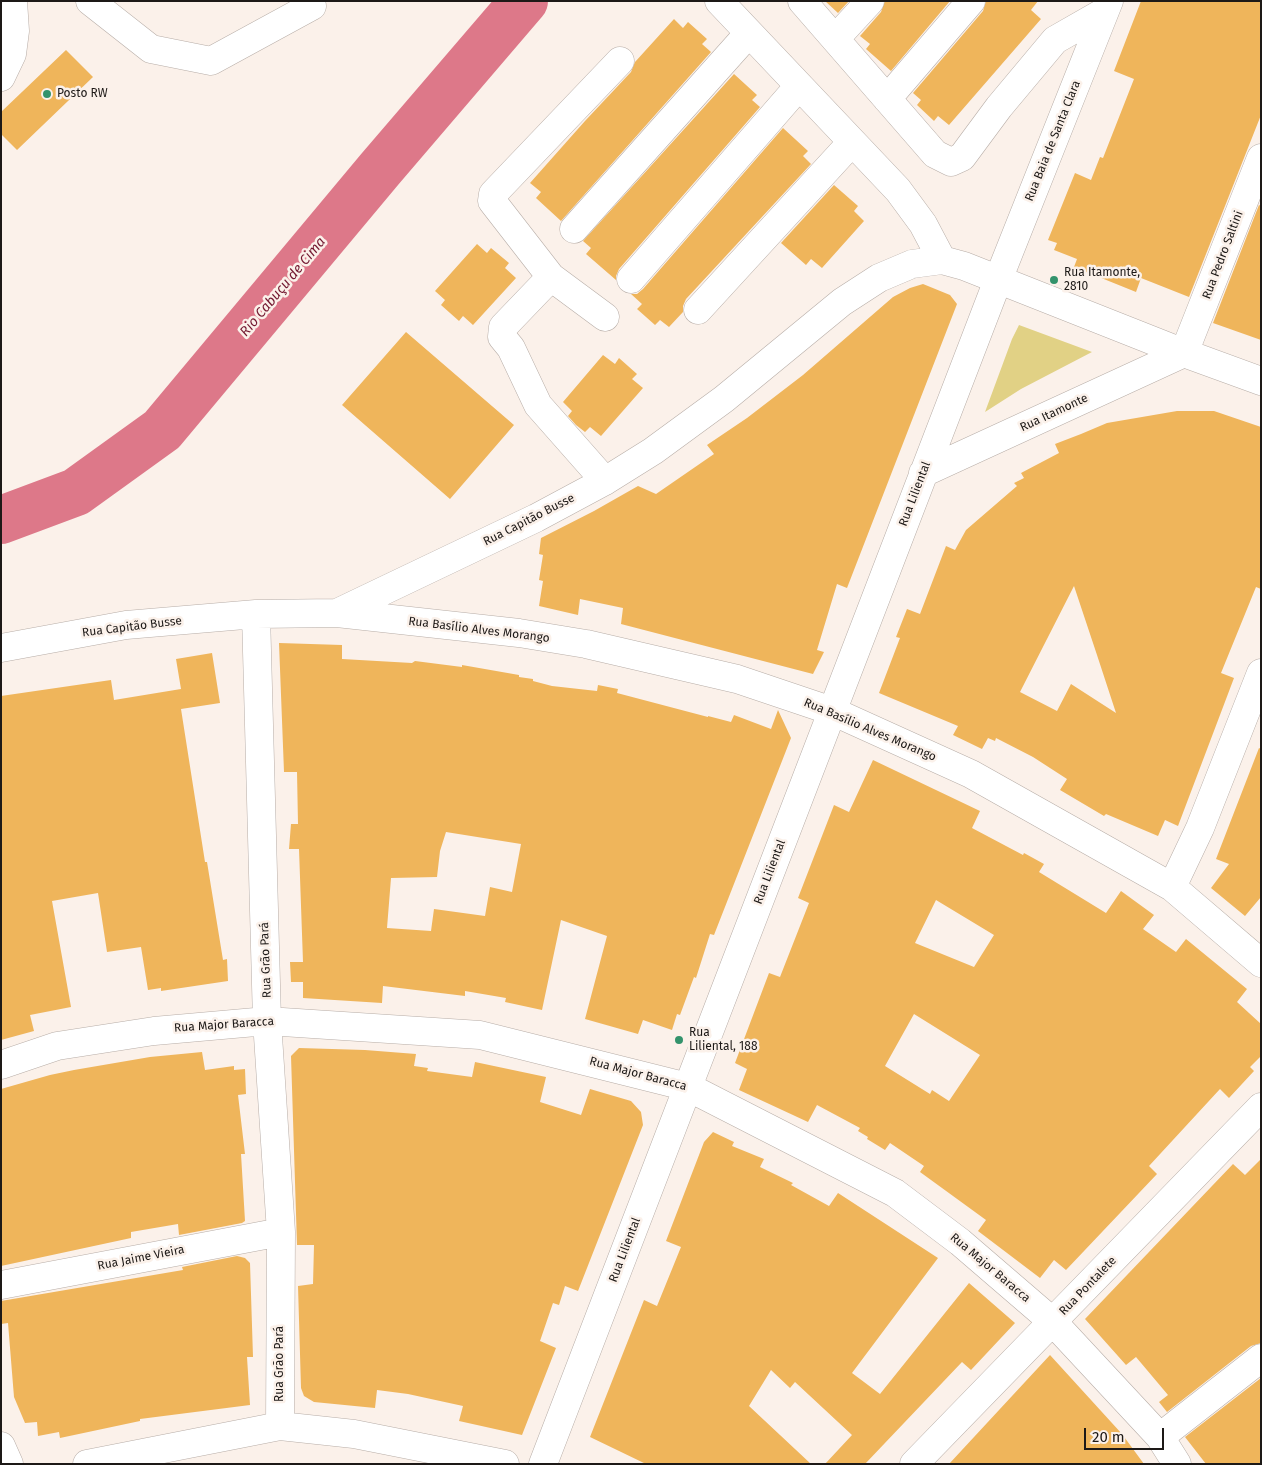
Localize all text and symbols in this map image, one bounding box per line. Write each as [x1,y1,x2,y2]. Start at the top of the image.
street label: Rua Baia de Santa Clara [1022,78,1084,204]
place label: Posto RW [57,87,108,101]
marker: Posto RW [41,88,53,100]
street label: Rua Pedro Saltini [1200,209,1246,301]
water label: Rio Cabuçu de Cima [237,234,329,340]
place label: Rua Itamonte, 2810 [1064,266,1140,294]
marker: Rua Itamonte, 2810 [1048,274,1060,286]
street label: Rua Itamonte [1018,391,1090,435]
street label: Rua Liliental [896,460,934,528]
street label: Rua Capitão Busse [481,491,577,549]
street label: Rua Capitão Busse [81,614,183,640]
street label: Rua Basílio Alves Morango [407,614,551,646]
street label: Rua Basílio Alves Morango [802,696,938,764]
street label: Rua Liliental [751,838,789,906]
street label: Rua Grão Pará [257,922,275,998]
street label: Rua Major Baracca [174,1014,274,1036]
place label: Rua Liliental, 188 [689,1026,758,1054]
marker: Rua Liliental, 188 [673,1034,685,1046]
street label: Rua Major Baracca [588,1054,688,1094]
street label: Rua Liliental [606,1216,644,1284]
street label: Rua Major Baracca [947,1230,1033,1306]
street label: Rua Jaime Vieira [96,1243,186,1273]
street label: Rua Pontalete [1056,1254,1120,1318]
street label: Rua Grão Pará [273,1326,287,1402]
scale bar [1087,1418,1167,1450]
text: 20 m [1092,1428,1125,1446]

